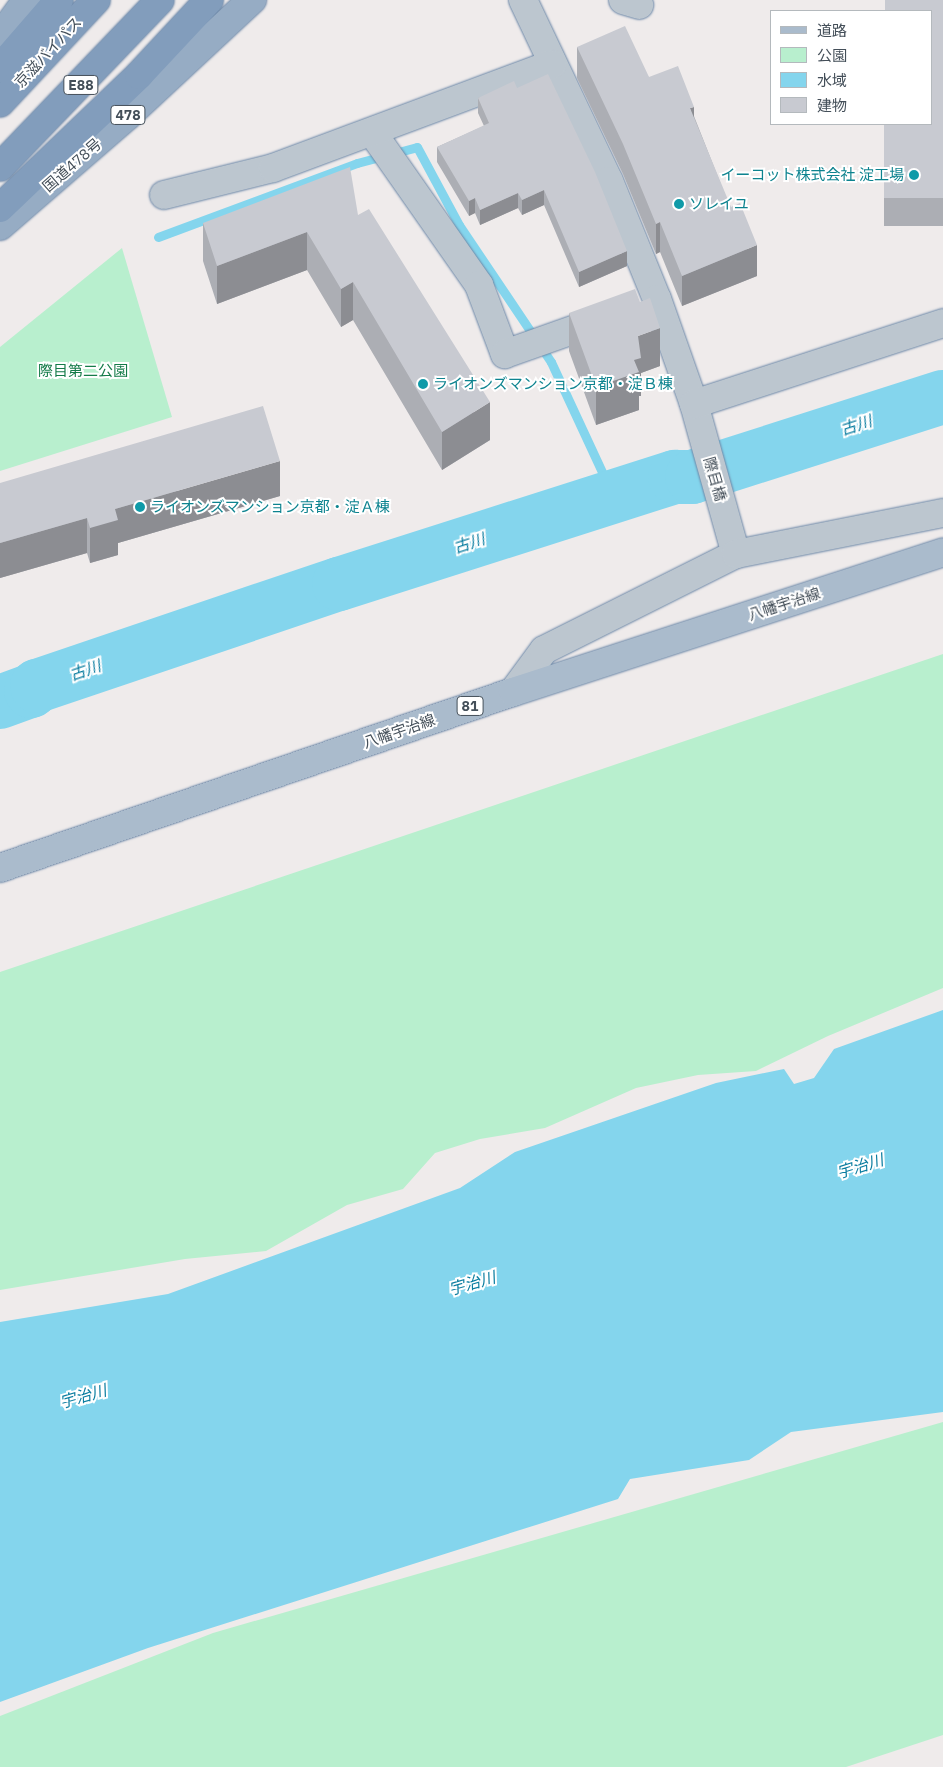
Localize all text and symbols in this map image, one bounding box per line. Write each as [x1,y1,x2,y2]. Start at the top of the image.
legend [770,10,933,125]
street label: 京滋バイパス [11,13,85,91]
text: 道路 [817,21,847,40]
text: 公園 [817,46,847,65]
text: 水域 [817,71,847,90]
road number: E88 [62,74,100,96]
text: 建物 [817,96,847,115]
road number: 478 [109,104,147,126]
street label: 国道478号 [39,135,105,195]
place label: イーコット株式会社 淀工場 [720,166,904,184]
marker: イーコット株式会社 淀工場 [908,169,920,181]
place label: ソレイユ [689,195,749,213]
marker: ソレイユ [673,198,685,210]
park label: 際目第二公園 [38,362,128,380]
place label: ライオンズマンション京都・淀Ｂ棟 [433,375,673,393]
marker: ライオンズマンション京都・淀Ｂ棟 [417,378,429,390]
water label: 古川 [838,411,874,439]
street label: 際目橋 [700,455,730,503]
place label: ライオンズマンション京都・淀Ａ棟 [150,498,390,516]
marker: ライオンズマンション京都・淀Ａ棟 [134,501,146,513]
water label: 古川 [451,529,487,557]
street label: 八幡宇治線 [746,584,822,624]
water label: 古川 [67,656,103,684]
road number: 81 [456,694,484,718]
street label: 八幡宇治線 [361,710,437,752]
water label: 宇治川 [834,1150,886,1182]
water label: 宇治川 [446,1267,498,1299]
water label: 宇治川 [57,1380,109,1412]

